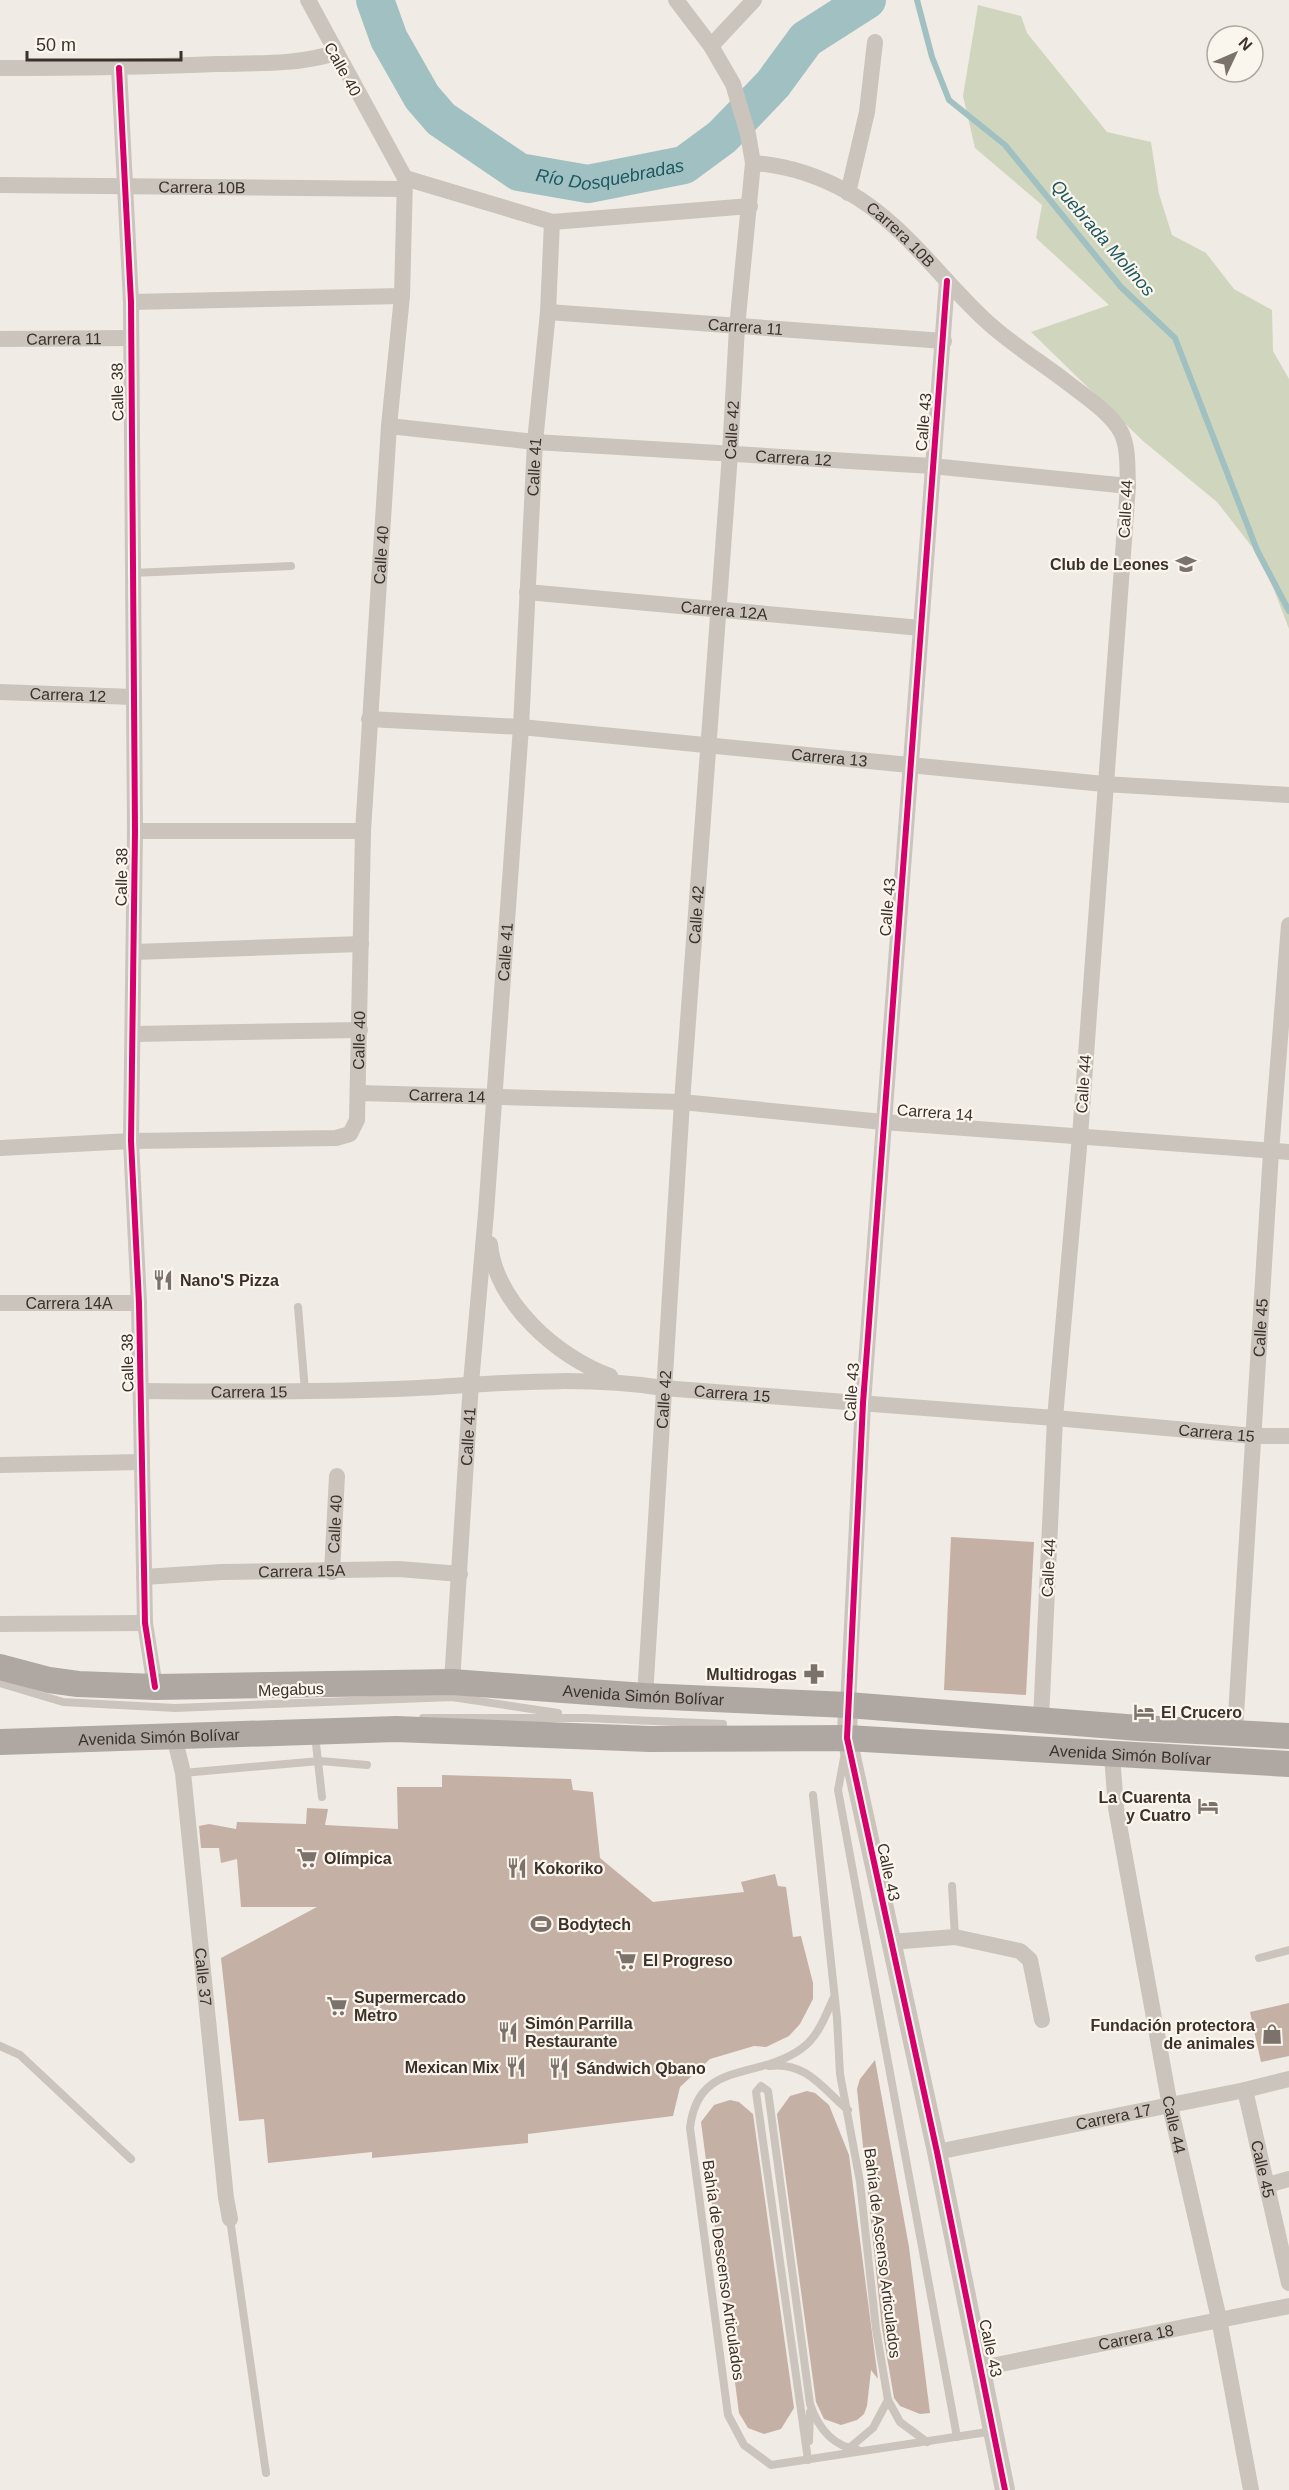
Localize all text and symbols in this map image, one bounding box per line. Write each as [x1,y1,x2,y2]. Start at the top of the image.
scale bar [27,24,182,62]
north arrow [1205,24,1265,84]
text: N [1235,34,1256,54]
text: 50 m [36,35,76,55]
street label: Calle 40 [321,39,364,99]
water label: Río Dosquebradas [534,155,686,194]
water label: Quebrada Molinos [1047,176,1159,300]
street label: Carrera 10B [158,179,246,196]
street label: Carrera 10B [863,199,938,271]
street label: Carrera 11 [707,316,784,338]
street label: Carrera 11 [26,330,102,348]
street label: Calle 38 [108,362,127,421]
street label: Calle 43 [912,392,935,452]
street label: Calle 42 [722,400,742,460]
street label: Calle 41 [524,437,544,497]
street label: Carrera 12 [755,447,832,469]
street label: Calle 44 [1115,479,1136,539]
street label: Calle 40 [371,525,392,585]
school or university icon: Club de Leones [1174,552,1198,576]
place label: Club de Leones [1050,556,1169,573]
street label: Carrera 12A [680,598,769,623]
street label: Carrera 12 [29,685,107,705]
street label: Carrera 13 [790,745,868,770]
street label: Calle 38 [112,847,131,907]
street label: Calle 43 [876,877,899,937]
street label: Calle 42 [686,885,707,945]
street label: Calle 41 [495,922,516,982]
street label: Calle 40 [350,1011,368,1070]
street label: Calle 44 [1073,1054,1094,1114]
street label: Carrera 14 [408,1086,486,1106]
street label: Carrera 14 [896,1101,974,1124]
restaurant icon: Nano'S Pizza [151,1268,175,1292]
place label: Nano'S Pizza [180,1272,279,1289]
street label: Carrera 14A [25,1295,113,1312]
street label: Calle 45 [1250,1298,1271,1358]
street label: Calle 38 [118,1333,137,1392]
street label: Calle 43 [841,1362,862,1422]
street label: Calle 42 [654,1370,674,1429]
street label: Carrera 15 [693,1382,771,1405]
street label: Carrera 15 [211,1383,287,1401]
street label: Calle 41 [458,1407,478,1466]
street label: Carrera 15 [1178,1421,1256,1445]
street label: Calle 40 [325,1494,345,1554]
street label: Calle 44 [1038,1538,1059,1598]
street label: Carrera 15A [258,1562,346,1580]
pharmacy icon: Multidrogas [802,1662,826,1686]
place label: Multidrogas [706,1666,797,1683]
street label: Megabus [258,1680,324,1699]
street label: Avenida Simón Bolívar [562,1682,725,1709]
hotel icon: El Crucero [1132,1700,1156,1724]
place label: El Crucero [1161,1704,1242,1721]
street label: Avenida Simón Bolívar [78,1726,241,1748]
street label: Avenida Simón Bolívar [1049,1742,1212,1768]
place label: La Cuarenta y Cuatro [1099,1789,1191,1824]
hotel icon: La Cuarenta y Cuatro [1196,1794,1220,1818]
street label: Calle 43 [874,1842,903,1903]
supermarket icon: Olímpica [295,1846,319,1870]
place label: Olímpica [324,1850,392,1867]
restaurant icon: Kokoriko [505,1856,529,1880]
place label: Kokoriko [534,1860,604,1877]
sports icon: Bodytech [529,1912,553,1936]
place label: Bodytech [558,1916,631,1933]
street label: Calle 37 [192,1947,215,2007]
supermarket icon: El Progreso [614,1948,638,1972]
place label: El Progreso [643,1952,733,1969]
place label: Supermercado Metro [354,1989,466,2024]
supermarket icon: Supermercado Metro [325,1994,349,2018]
place label: Simón Parrilla Restaurante [525,2015,633,2050]
place label: Fundación protectora de animales [1091,2017,1255,2052]
restaurant icon: Simón Parrilla Restaurante [496,2020,520,2044]
shop icon: Fundación protectora de animales [1260,2022,1284,2046]
restaurant icon: Mexican Mix [504,2055,528,2079]
restaurant icon: Sándwich Qbano [547,2056,571,2080]
place label: Mexican Mix [405,2059,499,2076]
place label: Sándwich Qbano [576,2060,706,2077]
street label: Calle 44 [1159,2094,1189,2155]
street label: Carrera 17 [1074,2101,1153,2133]
street label: Calle 45 [1248,2139,1277,2200]
street label: Bahía de Ascenso Articulados [861,2147,904,2359]
street label: Bahía de Descenso Articulados [700,2159,747,2381]
street label: Calle 43 [976,2318,1005,2379]
street label: Carrera 18 [1097,2321,1175,2353]

